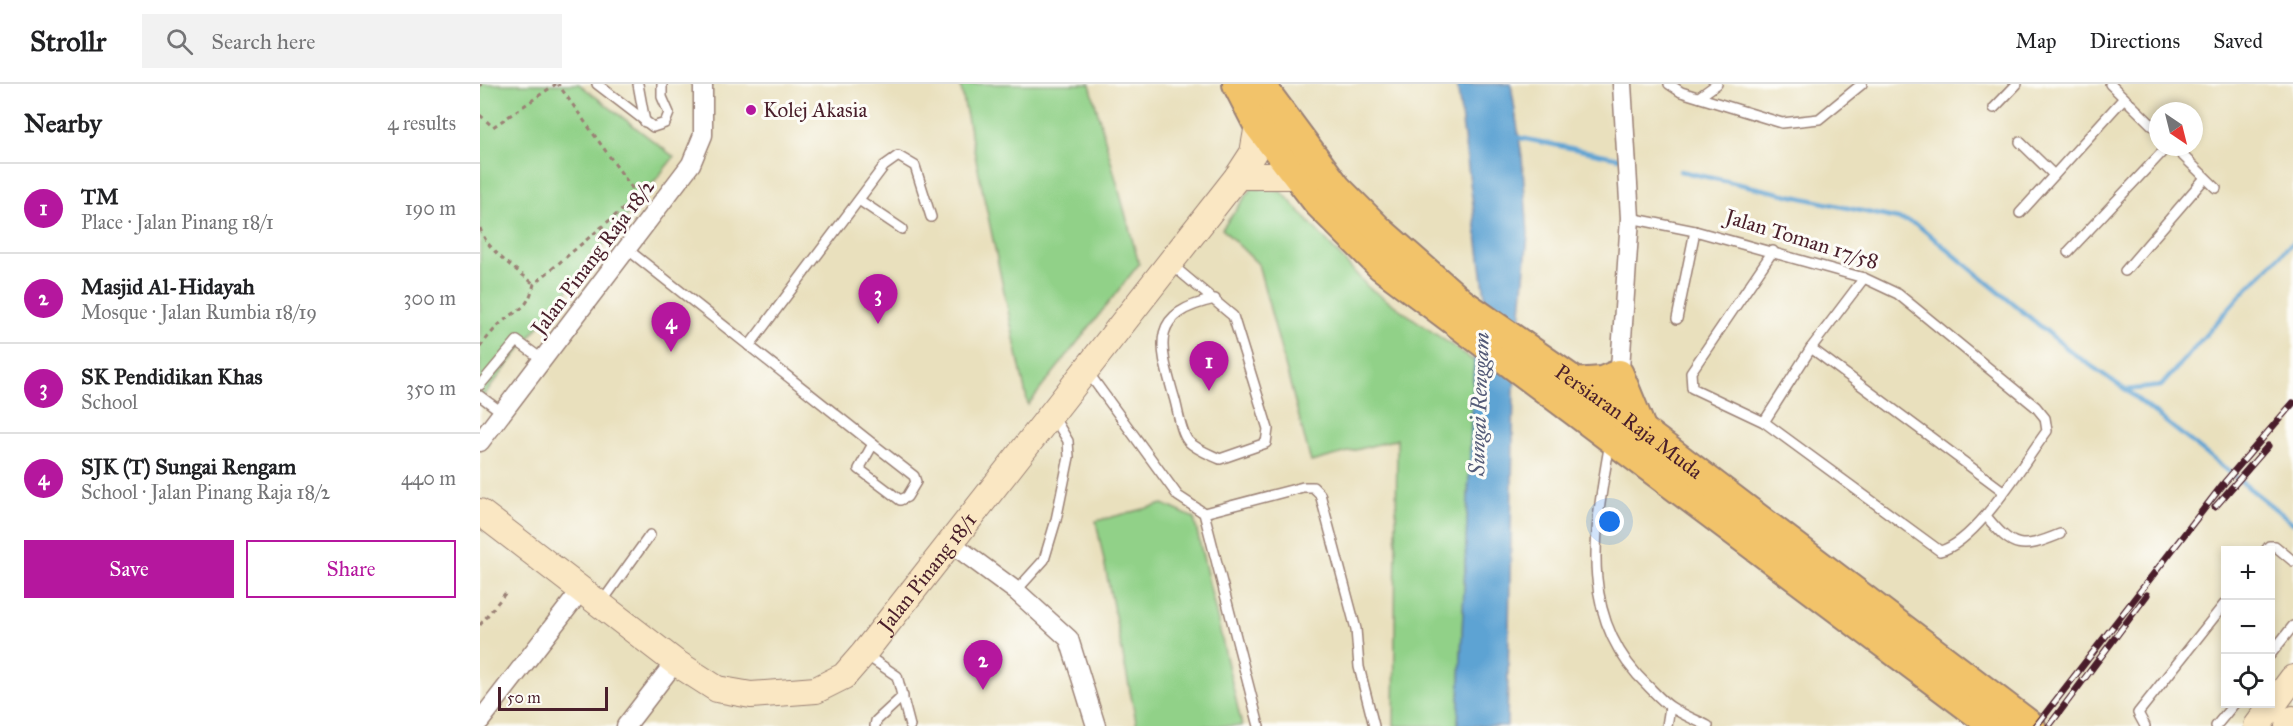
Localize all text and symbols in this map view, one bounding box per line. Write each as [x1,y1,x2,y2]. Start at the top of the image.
search box [142,14,562,68]
text: Strollr [30,24,106,59]
icon: search [163,25,196,58]
text: Search here [211,28,315,55]
text: Map [2016,28,2057,54]
text: Directions [2090,28,2180,54]
text: Saved [2213,28,2263,54]
place label: Kolej Akasia [763,97,867,123]
north arrow [2149,102,2203,156]
marker: Kolej Akasia [744,103,758,117]
text: Nearby [24,107,102,139]
text: 4 results [387,111,456,135]
street label: Jalan Pinang Raja 18/2 [525,173,661,342]
text: TM [81,183,119,210]
text: 1 [40,196,47,220]
text: 190 m [405,196,456,220]
street label: Jalan Toman 17/58 [1720,203,1882,275]
text: Place · Jalan Pinang 18/1 [81,210,274,234]
text: Masjid Al-Hidayah [81,273,255,300]
pin: 3 [858,274,898,324]
text: 2 [39,286,48,310]
text: 300 m [404,286,456,310]
text: Mosque · Jalan Rumbia 18/19 [81,300,317,324]
pin: 4 [652,302,690,352]
water label: Sungai Renggam [1463,331,1495,477]
pin: 1 [1190,342,1228,391]
street label: Persiaran Raja Muda [1550,359,1708,485]
text: SK Pendidikan Khas [81,363,263,390]
text: 3 [40,376,48,400]
text: 350 m [406,376,456,400]
text: School [81,390,138,414]
text: SJK (T) Sungai Rengam [81,453,296,480]
text: 4 [38,466,49,490]
text: 440 m [401,466,456,490]
text: School · Jalan Pinang Raja 18/2 [81,480,330,504]
street label: Jalan Pinang 18/1 [871,507,982,639]
your location [1595,507,1624,536]
button: Save [24,540,234,598]
button: Share [246,540,456,598]
map controls [2221,546,2275,708]
button: + [2221,546,2275,600]
button: − [2221,600,2275,654]
pin: 2 [964,640,1002,690]
button: locate [2221,654,2275,708]
scale bar [498,684,608,712]
text: 50 m [507,688,541,707]

